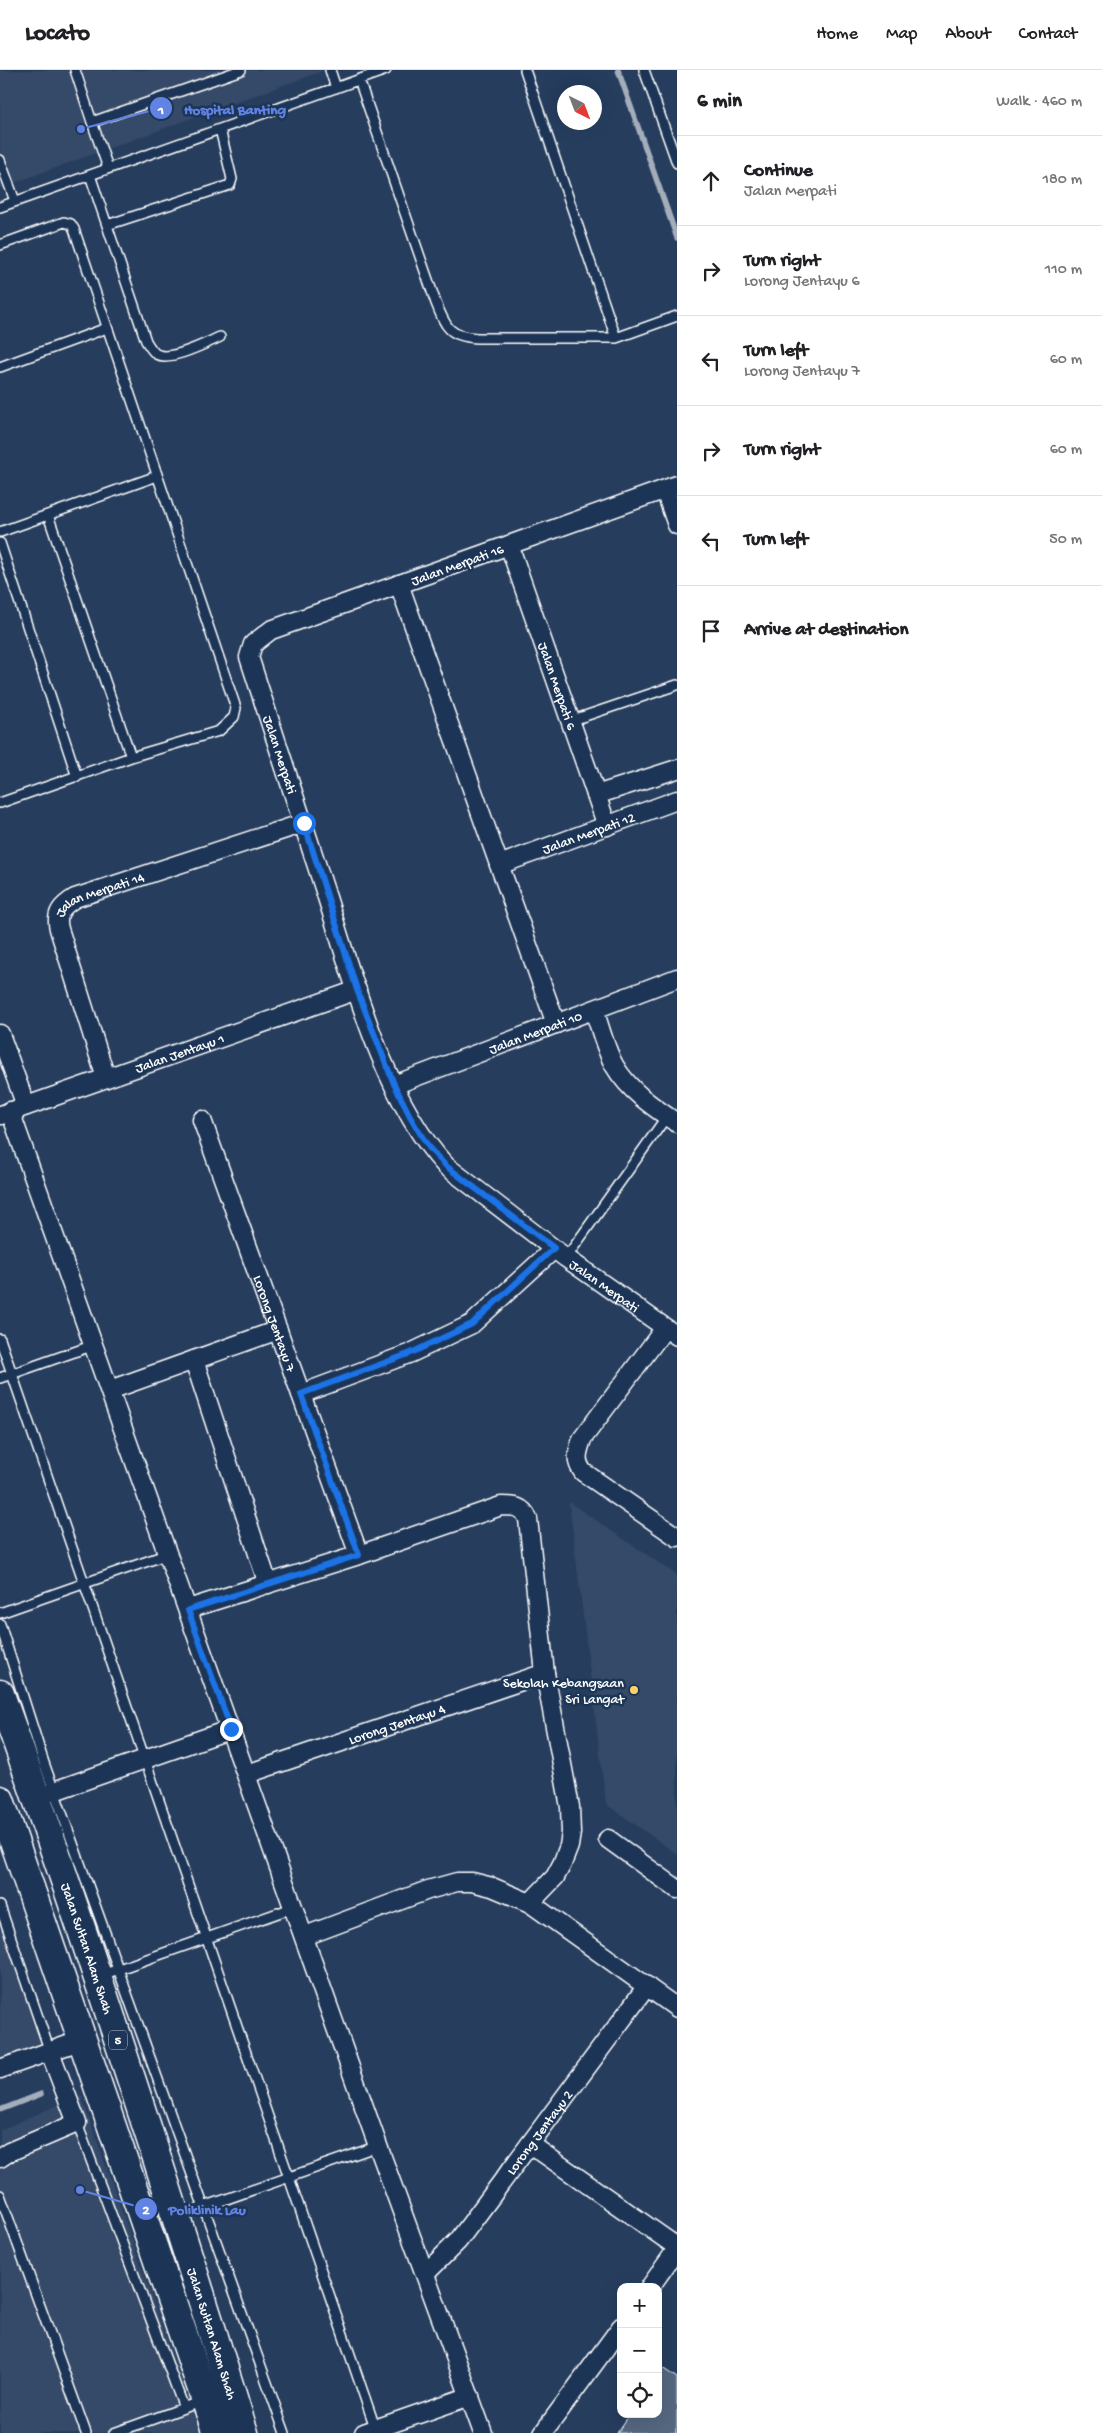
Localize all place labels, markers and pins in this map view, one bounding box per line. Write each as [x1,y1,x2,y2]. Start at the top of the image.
callout: Hospital Banting [149,93,296,123]
place label: Sekolah Kebangsaan Sri Langat [503,1676,625,1709]
marker: Sekolah Kebangsaan Sri Langat [628,1684,640,1696]
callout: Poliklinik Lau [133,2194,256,2224]

